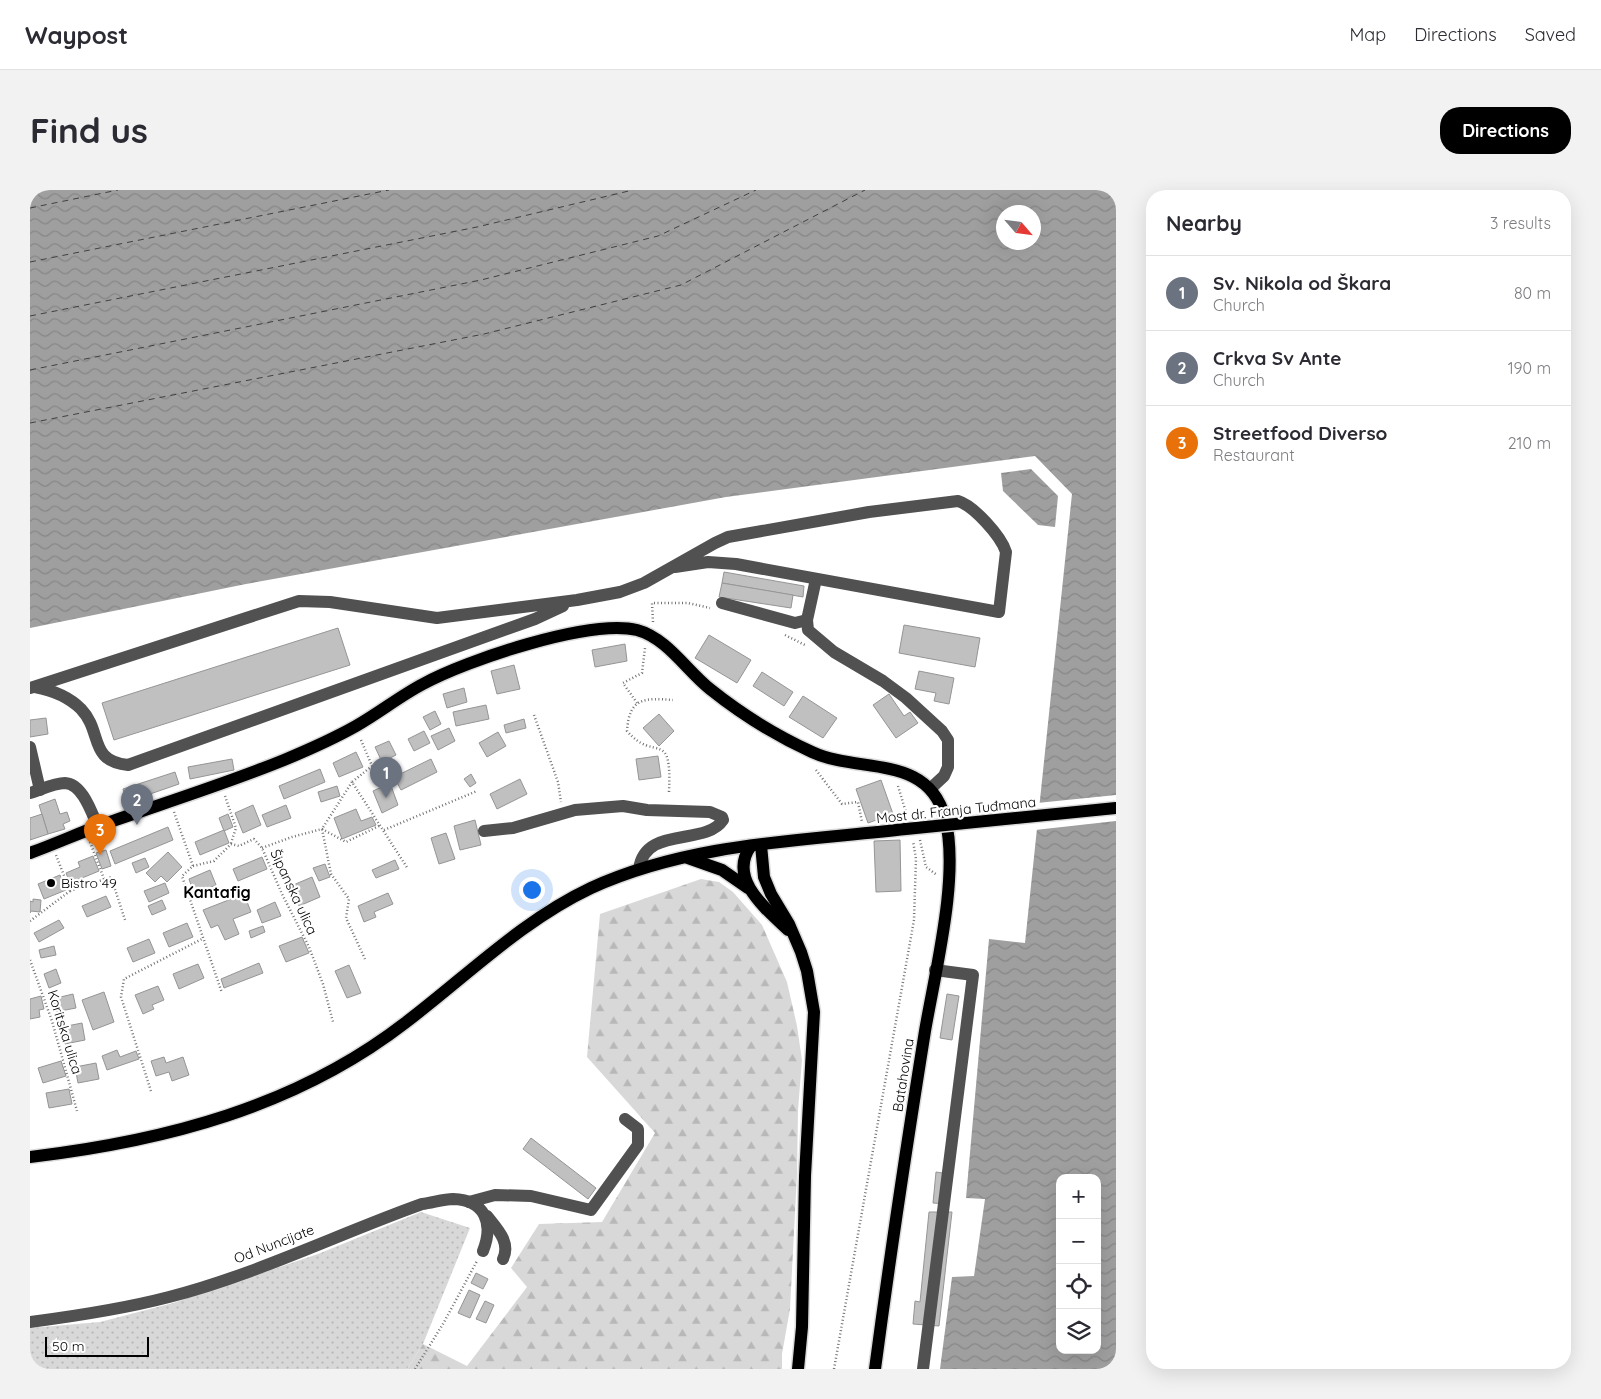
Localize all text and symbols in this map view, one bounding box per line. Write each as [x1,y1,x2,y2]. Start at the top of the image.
text: Waypost [25,20,128,50]
text: Map [1349,23,1386,46]
text: Directions [1414,23,1497,46]
text: Saved [1525,23,1576,46]
button: Directions [1440,107,1571,154]
text: Find us [30,108,148,152]
north arrow [996,205,1041,250]
text: Nearby [1166,210,1242,236]
text: 3 results [1490,213,1551,233]
text: Sv. Nikola od Škara [1213,271,1391,295]
text: 1 [1179,283,1185,303]
text: 80 m [1514,283,1551,303]
text: Church [1213,295,1265,315]
text: Crkva Sv Ante [1213,346,1342,370]
text: 2 [1177,358,1187,378]
text: 190 m [1508,358,1551,378]
text: Church [1213,370,1265,390]
text: Streetfood Diverso [1213,421,1387,445]
text: 3 [1178,433,1186,453]
text: 210 m [1508,433,1551,453]
text: Restaurant [1213,445,1295,465]
pin: 1 [370,757,402,798]
pin: 2 [121,784,153,825]
street label: Most dr. Franja Tuđmana [875,793,1037,827]
pin: 3 [84,814,116,855]
street label: Šipanska ulica [266,846,322,938]
place label: Bistro 49 [61,874,117,892]
marker: Bistro 49 [45,877,57,889]
your location [519,877,545,903]
district label: Kantafig [183,882,251,902]
street label: Koritska ulica [44,988,86,1076]
street label: Batahovina [888,1037,918,1113]
map controls [1056,1174,1101,1354]
button: + [1056,1174,1101,1219]
button: − [1056,1219,1101,1264]
street label: Od Nuncijate [231,1220,317,1268]
button: locate [1056,1264,1101,1309]
button: layers [1056,1309,1101,1354]
scale bar [45,1334,149,1357]
text: 50 m [52,1337,85,1355]

